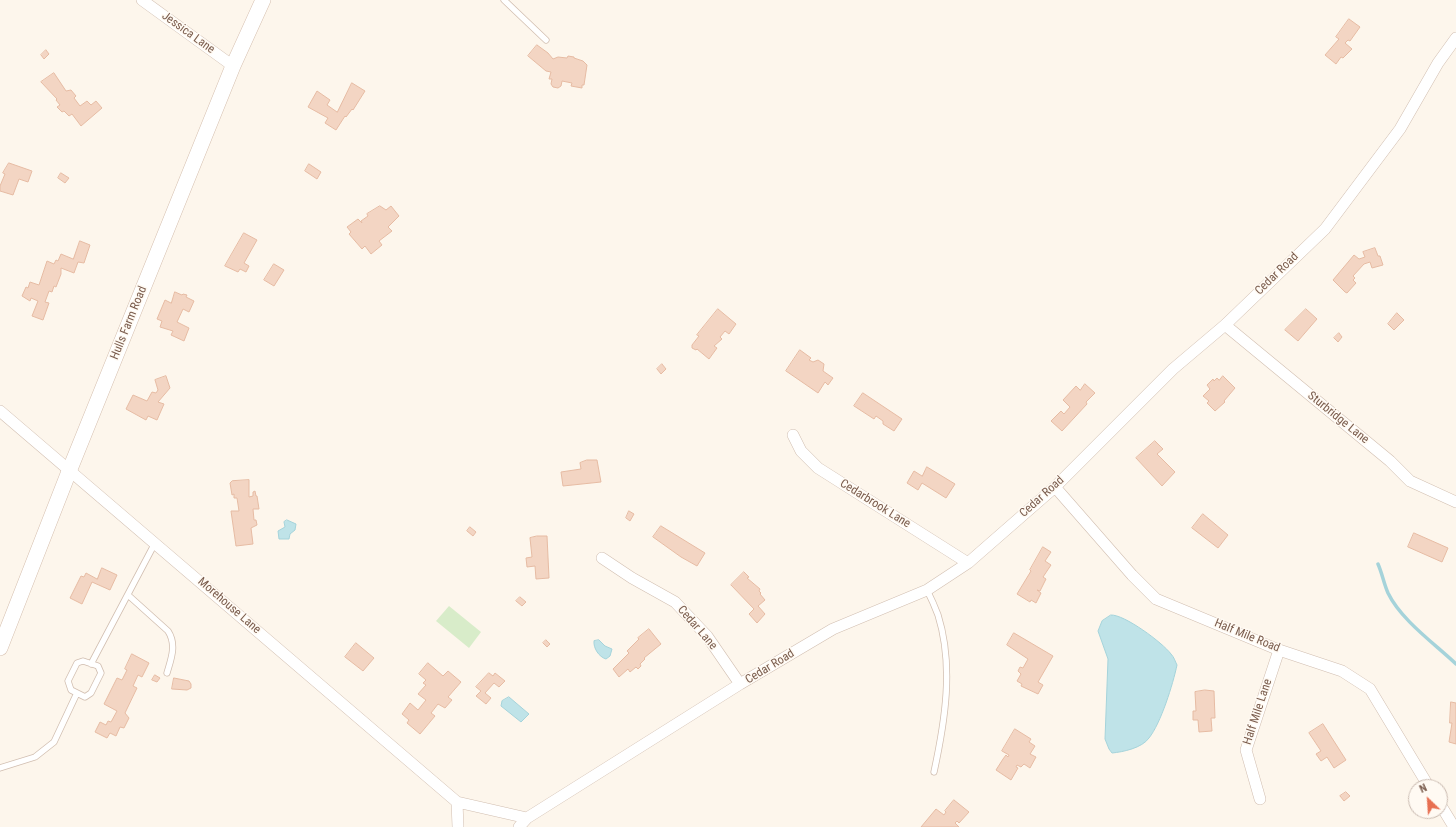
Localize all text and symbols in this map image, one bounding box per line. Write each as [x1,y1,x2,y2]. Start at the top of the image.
street label: Jessica Lane [159,9,217,57]
street label: Cedar Road [1252,250,1302,298]
street label: Hulls Farm Road [108,284,150,362]
street label: Sturbridge Lane [1304,389,1372,447]
street label: Cedar Road [1017,473,1067,521]
street label: Cedarbrook Lane [837,477,913,531]
street label: Morehouse Lane [195,575,263,637]
street label: Cedar Lane [674,603,720,653]
street label: Half Mile Road [1212,616,1282,656]
street label: Cedar Road [743,647,797,687]
street label: Half Mile Lane [1241,677,1275,747]
north arrow [1408,779,1448,819]
text: N [1417,781,1429,796]

